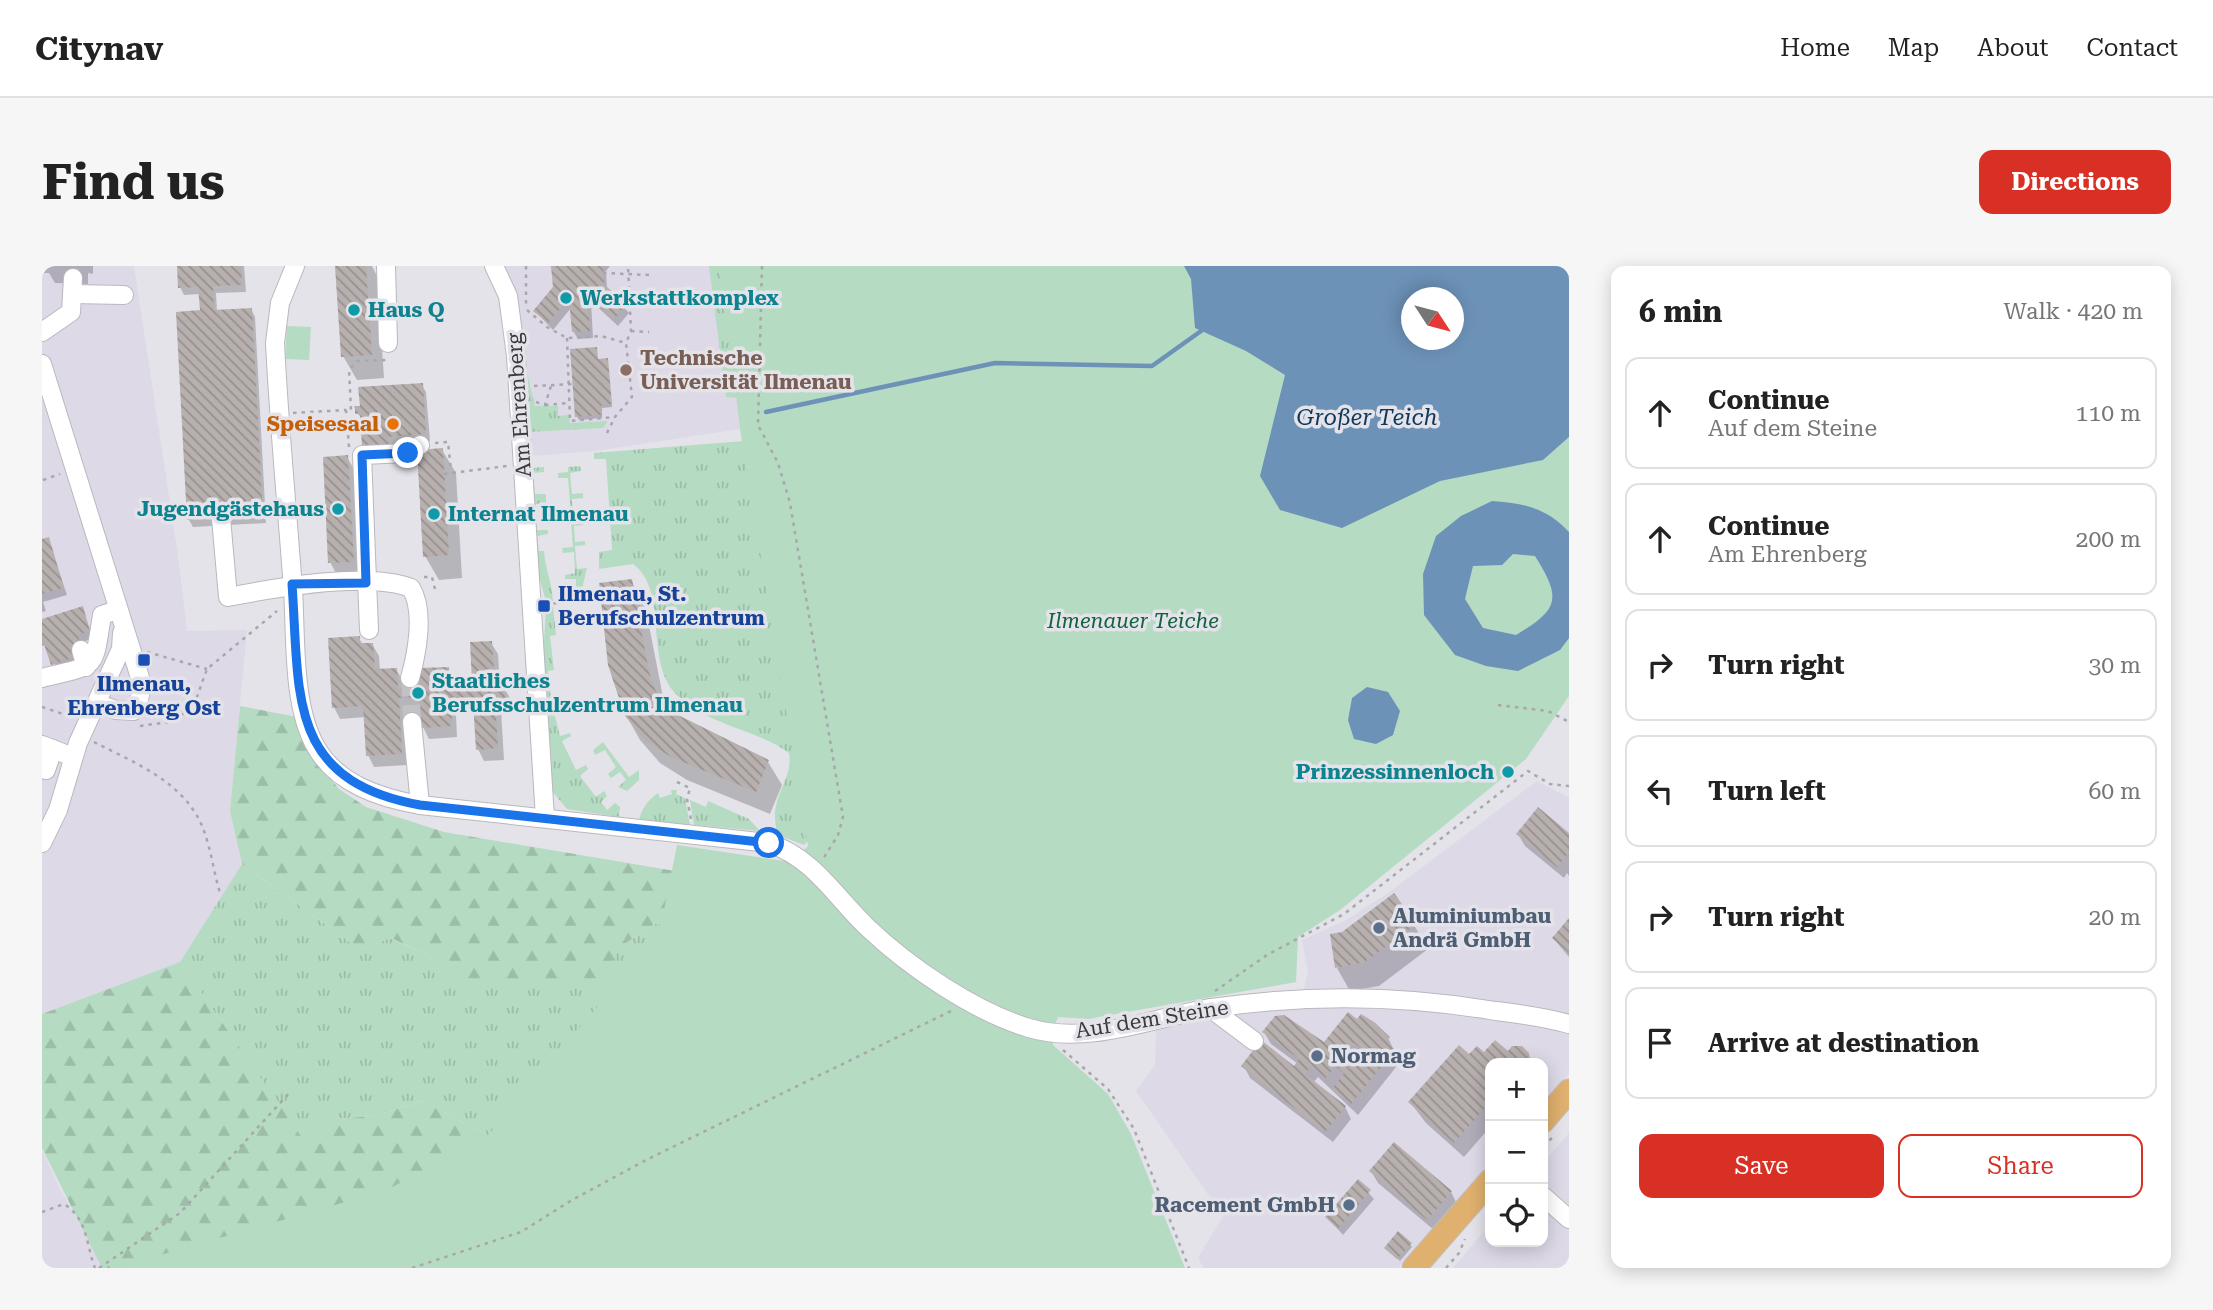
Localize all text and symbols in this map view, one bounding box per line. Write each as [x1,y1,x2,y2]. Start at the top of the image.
text: Citynav [35,29,163,68]
text: Home [1780,34,1850,62]
text: Map [1888,34,1939,62]
text: About [1977,34,2048,62]
text: Contact [2086,34,2178,62]
button: Directions [1979,150,2171,214]
text: Find us [42,154,225,211]
place label: Werkstattkomplex [580,286,779,310]
north arrow [1401,287,1464,350]
marker: Werkstattkomplex [558,290,574,306]
text: 6 min [1639,294,1722,329]
place label: Haus Q [368,298,445,322]
text: Walk · 420 m [2004,298,2143,325]
marker: Haus Q [346,302,362,318]
street label: Am Ehrenberg [502,332,536,478]
place label: Technische Universität Ilmenau [640,346,852,394]
marker: Technische Universität Ilmenau [618,362,634,378]
text: Continue [1708,385,1830,415]
icon: ahead [1641,394,1679,432]
text: 110 m [2076,400,2141,427]
water label: Großer Teich [1297,404,1437,431]
place label: Speisesaal [267,412,379,436]
text: Auf dem Steine [1708,415,1877,442]
marker: Speisesaal [385,416,401,432]
route end [392,437,423,468]
place label: Jugendgästehaus [137,497,324,521]
marker: Jugendgästehaus [330,501,346,517]
place label: Internat Ilmenau [448,502,629,526]
marker: Internat Ilmenau [426,506,442,522]
text: Continue [1708,511,1830,541]
icon: ahead [1641,520,1679,558]
text: 200 m [2076,526,2141,553]
text: Am Ehrenberg [1708,541,1866,568]
place label: Ilmenau, St. Berufschulzentrum [558,582,765,630]
marker: Ilmenau, St. Berufschulzentrum [536,598,552,614]
park label: Ilmenauer Teiche [1046,609,1219,633]
icon: right [1641,646,1679,684]
text: Turn right [1708,650,1844,680]
marker: Ilmenau, Ehrenberg Ost [136,652,152,668]
text: 30 m [2088,652,2141,679]
place label: Staatliches Berufsschulzentrum Ilmenau [432,669,743,717]
place label: Ilmenau, Ehrenberg Ost [67,672,221,720]
marker: Staatliches Berufsschulzentrum Ilmenau [410,685,426,701]
place label: Prinzessinnenloch [1296,760,1494,784]
marker: Prinzessinnenloch [1500,764,1516,780]
icon: left [1641,772,1679,810]
text: Turn left [1708,776,1826,806]
text: 60 m [2088,778,2141,805]
route start [753,827,784,858]
icon: right [1641,898,1679,936]
text: Turn right [1708,902,1844,932]
place label: Aluminiumbau Andrä GmbH [1393,904,1551,952]
text: 20 m [2088,904,2141,931]
marker: Aluminiumbau Andrä GmbH [1371,920,1387,936]
street label: Auf dem Steine [1074,995,1230,1043]
icon: arrive [1641,1024,1679,1062]
text: Arrive at destination [1708,1028,1979,1058]
place label: Normag [1331,1044,1416,1068]
marker: Normag [1309,1048,1325,1064]
map controls [1485,1058,1548,1247]
button: + [1485,1058,1548,1121]
button: − [1485,1121,1548,1184]
button: Save [1639,1134,1884,1198]
button: Share [1898,1134,2143,1198]
button: locate [1485,1184,1548,1247]
place label: Racement GmbH [1154,1193,1335,1217]
marker: Racement GmbH [1341,1197,1357,1213]

